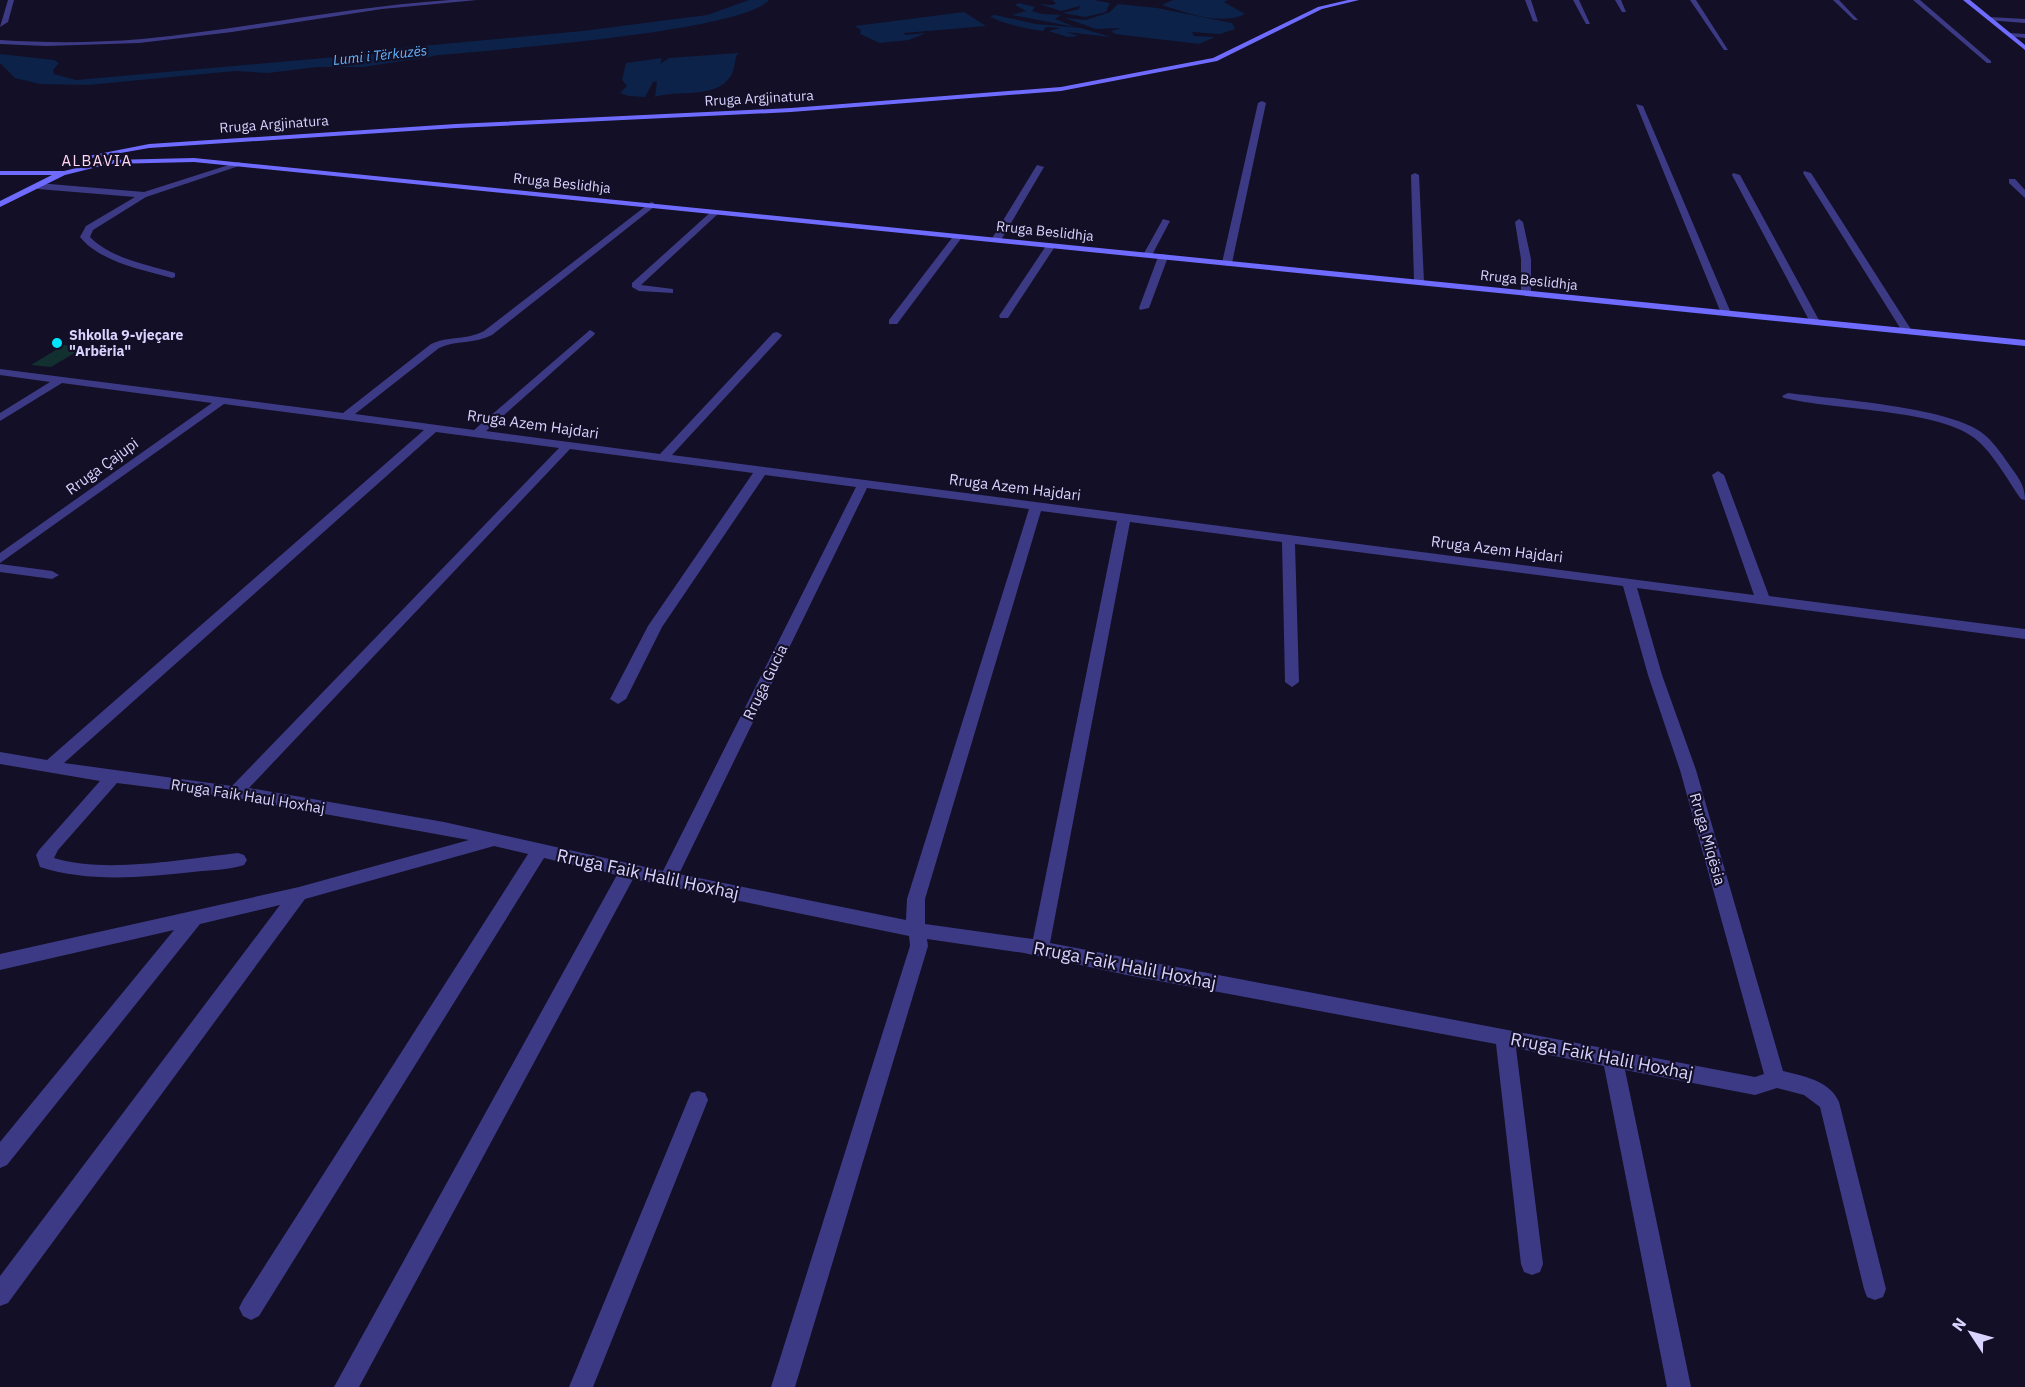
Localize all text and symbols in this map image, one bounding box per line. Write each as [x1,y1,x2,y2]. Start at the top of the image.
water label: Lumi i Tërkuzës [332,41,428,69]
street label: Rruga Argjinatura [704,86,815,110]
street label: Rruga Argjinatura [219,111,330,137]
district label: ALBAVIA [61,151,133,170]
street label: Rruga Beslidhja [512,169,612,197]
street label: Rruga Beslidhja [995,217,1095,245]
street label: Rruga Beslidhja [1479,266,1579,294]
place label: Shkolla 9-vjeçare "Arbëria" [69,326,183,360]
marker: Shkolla 9-vjeçare "Arbëria" [50,336,64,350]
street label: Rruga Azem Hajdari [466,405,600,443]
street label: Rruga Çajupi [62,433,142,499]
street label: Rruga Azem Hajdari [948,469,1082,505]
street label: Rruga Azem Hajdari [1430,531,1564,567]
street label: Rruga Gucia [739,641,791,723]
street label: Rruga Faik Haul Hoxhaj [170,774,326,818]
street label: Rruga Miqësia [1686,791,1730,887]
street label: Rruga Faik Halil Hoxhaj [555,843,741,905]
street label: Rruga Faik Halil Hoxhaj [1032,936,1218,994]
street label: Rruga Faik Halil Hoxhaj [1509,1027,1695,1085]
north arrow [1941,1303,2001,1363]
text: N [1947,1314,1970,1335]

